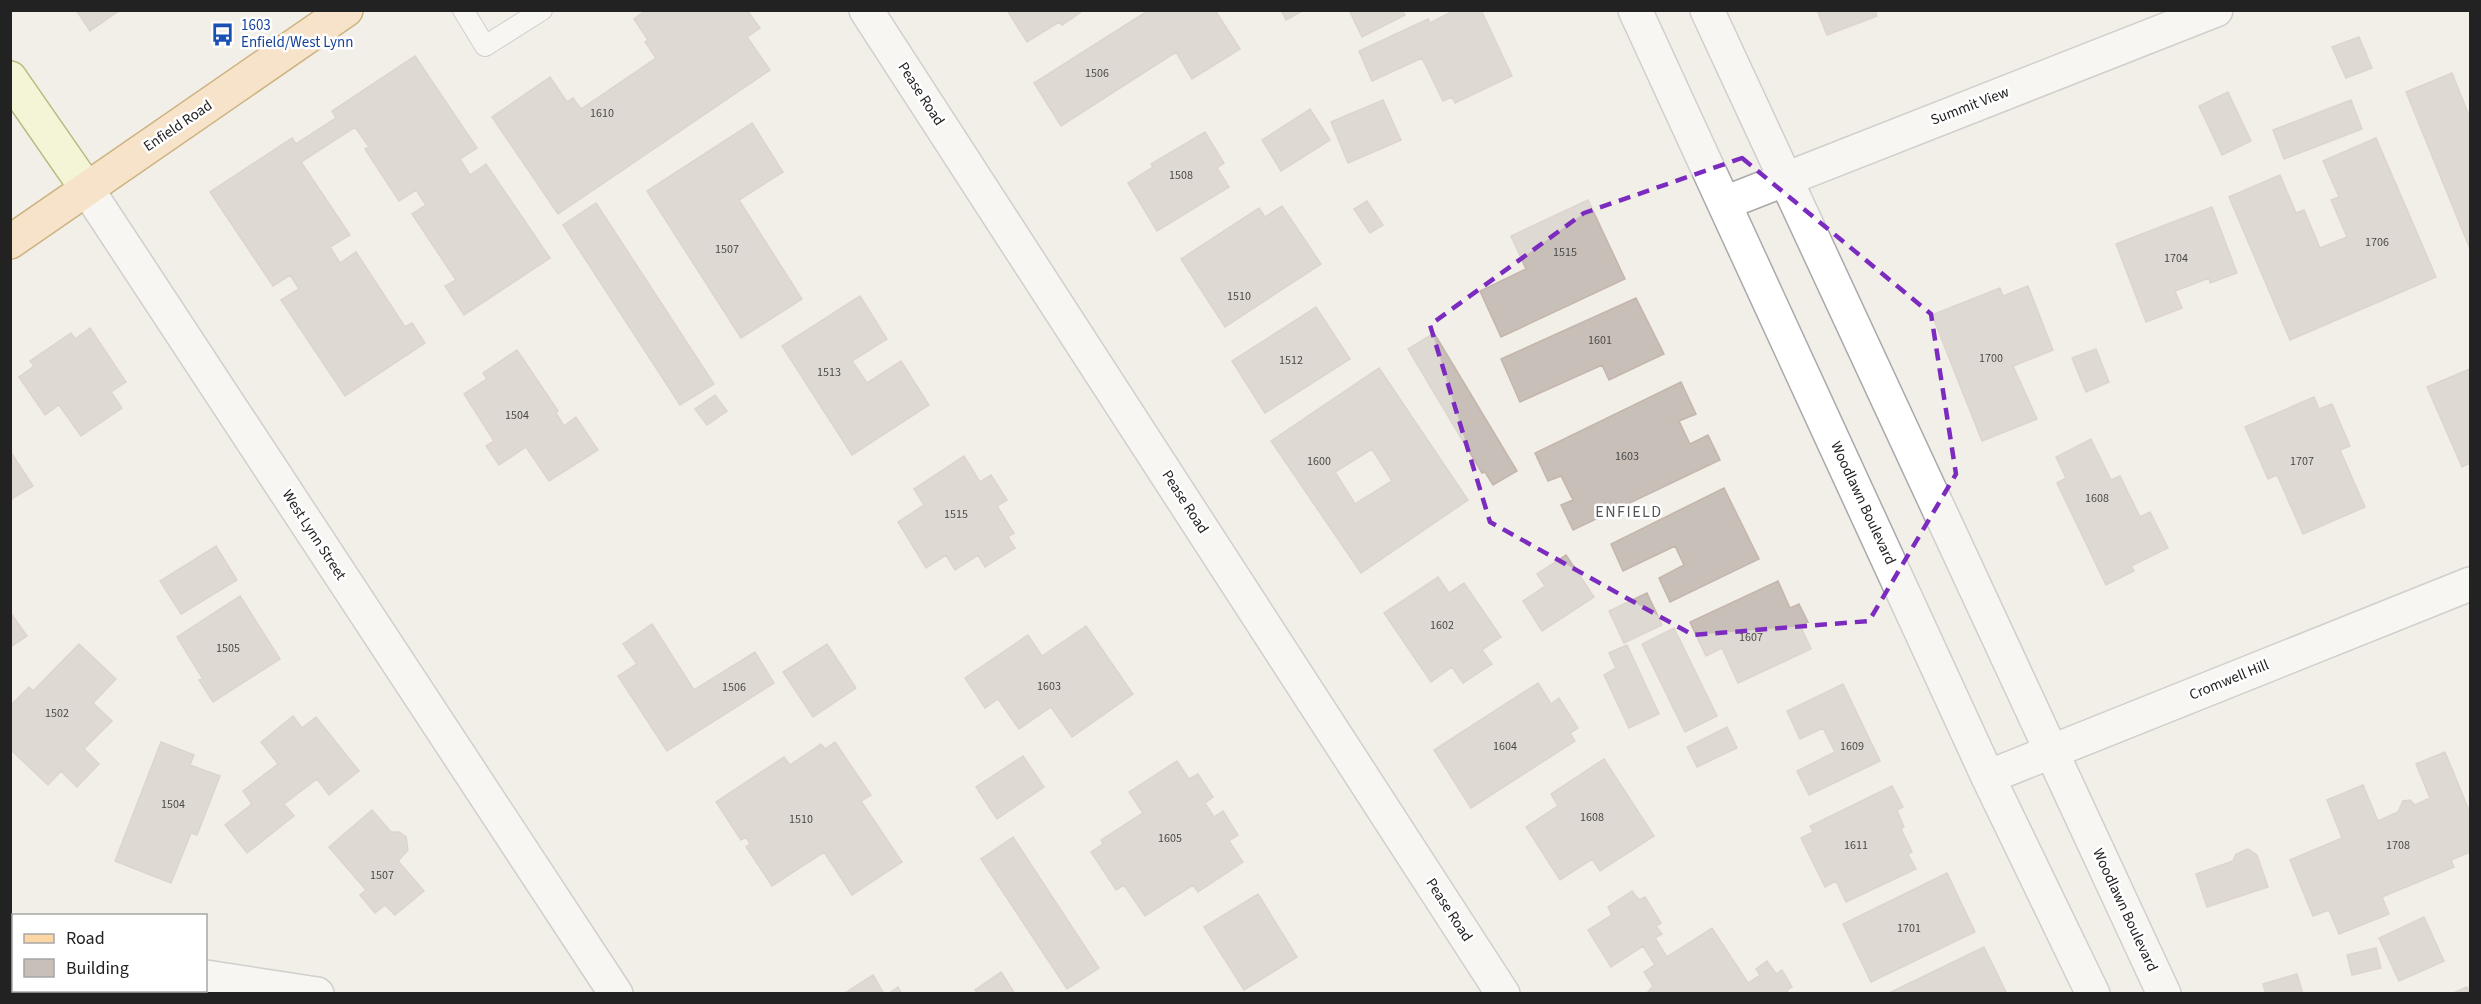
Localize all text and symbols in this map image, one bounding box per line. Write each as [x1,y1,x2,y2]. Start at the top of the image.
place label: 1603 Enfield/West Lynn [241,15,353,53]
bus stop icon: 1603 Enfield/West Lynn [210,21,236,47]
street label: Pease Road [893,58,949,130]
house number: 1506 [1085,65,1109,82]
street label: Summit View [1928,81,2012,131]
street label: Enfield Road [139,95,217,157]
house number: 1610 [590,105,614,122]
house number: 1508 [1169,167,1193,184]
house number: 1706 [2365,234,2389,251]
house number: 1507 [715,241,739,258]
house number: 1515 [1553,244,1577,261]
house number: 1704 [2164,250,2188,267]
house number: 1510 [1227,288,1251,305]
house number: 1601 [1588,332,1612,349]
house number: 1700 [1979,350,2003,367]
house number: 1512 [1279,352,1303,369]
house number: 1513 [817,364,841,381]
house number: 1504 [505,407,529,424]
street label: Woodlawn Boulevard [1825,438,1901,568]
house number: 1603 [1615,448,1639,465]
house number: 1600 [1307,453,1331,470]
house number: 1707 [2290,453,2314,470]
street label: Pease Road [1157,466,1213,538]
street label: West Lynn Street [277,486,351,584]
house number: 1608 [2085,490,2109,507]
district label: ENFIELD [1595,501,1663,523]
house number: 1515 [944,506,968,523]
house number: 1602 [1430,617,1454,634]
house number: 1607 [1739,629,1763,646]
house number: 1505 [216,640,240,657]
street label: Cromwell Hill [2186,654,2272,705]
house number: 1603 [1037,678,1061,695]
house number: 1506 [722,679,746,696]
house number: 1502 [45,705,69,722]
house number: 1604 [1493,738,1517,755]
house number: 1609 [1840,738,1864,755]
house number: 1504 [161,796,185,813]
house number: 1608 [1580,809,1604,826]
house number: 1510 [789,811,813,828]
house number: 1605 [1158,830,1182,847]
house number: 1611 [1844,837,1868,854]
house number: 1708 [2386,837,2410,854]
street label: Woodlawn Boulevard [2087,845,2163,975]
house number: 1507 [370,867,394,884]
street label: Pease Road [1421,874,1477,946]
legend [12,914,207,992]
house number: 1701 [1897,920,1921,937]
text: Road [66,926,105,951]
text: Building [66,956,129,981]

